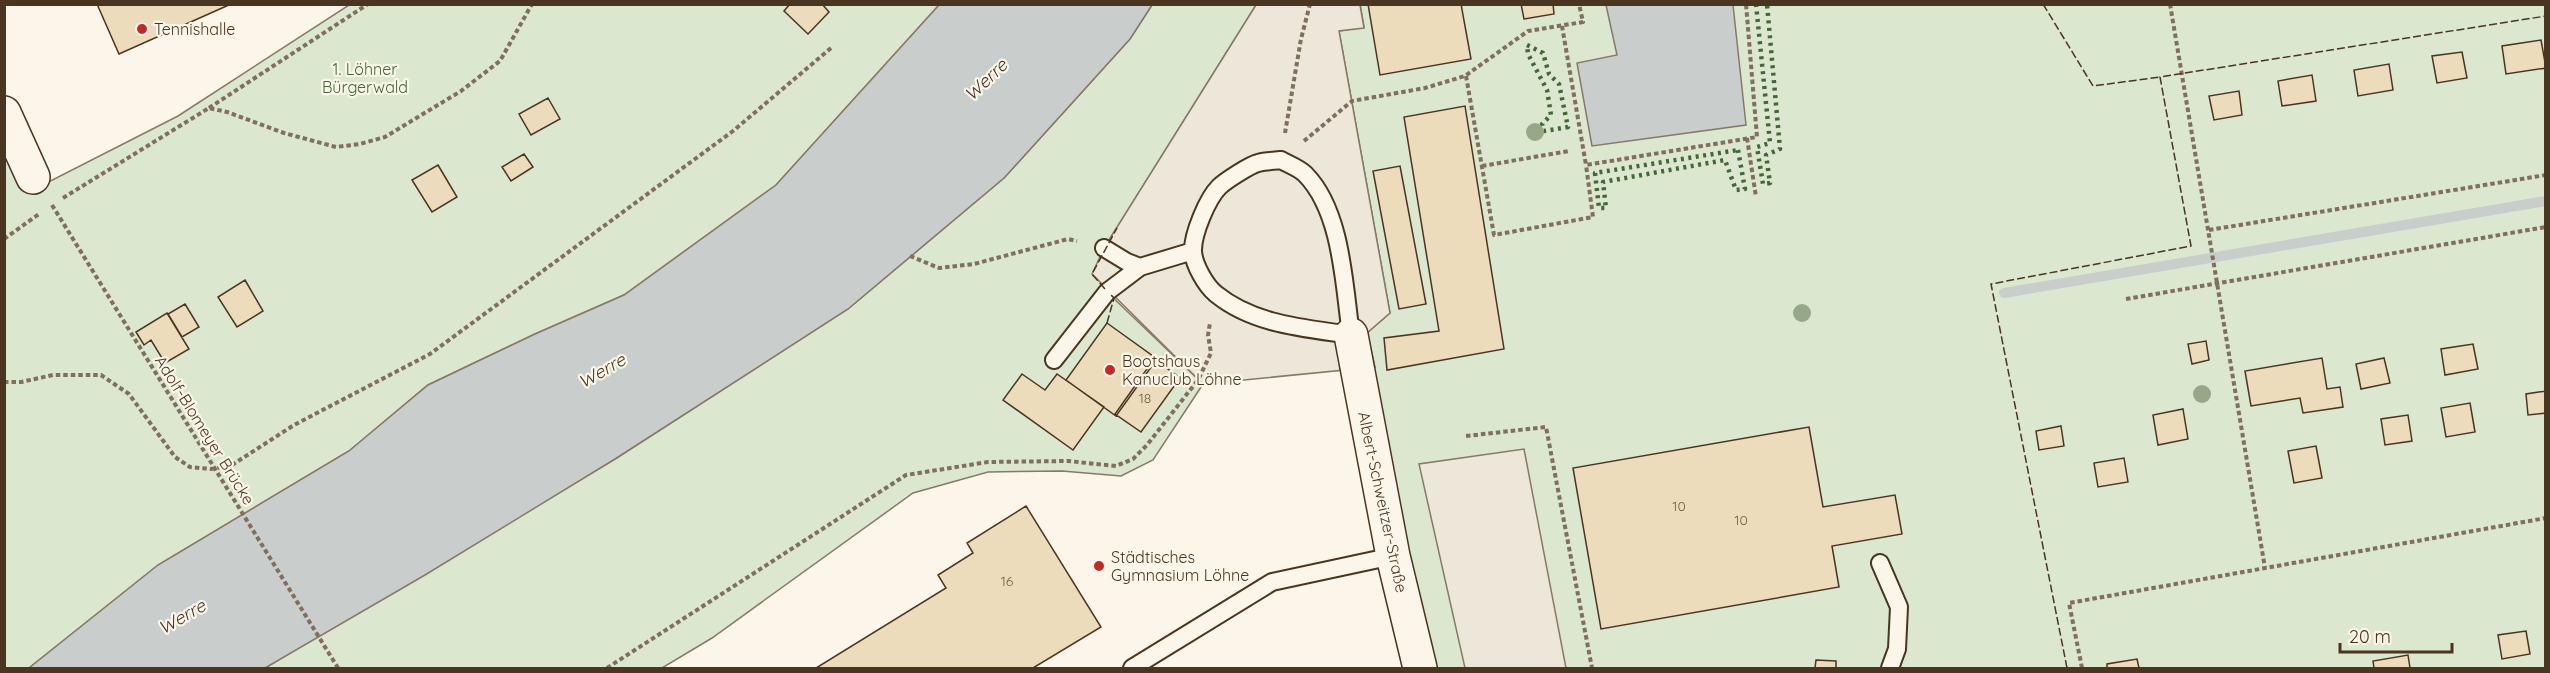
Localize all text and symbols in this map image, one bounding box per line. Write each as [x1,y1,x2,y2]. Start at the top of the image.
place label: Tennishalle [154,19,235,39]
marker: Tennishalle [135,22,149,36]
water label: Werre [959,53,1013,106]
park label: 1. Löhner Bürgerwald [322,59,408,97]
water label: Werre [574,347,630,393]
place label: Bootshaus Kanuclub Löhne [1122,351,1241,389]
street label: Adolf-Blomeyer Brücke [151,352,259,508]
marker: Bootshaus Kanuclub Löhne [1103,363,1117,377]
house number: 18 [1139,389,1151,407]
street label: Albert-Schweitzer-Straße [1354,410,1412,594]
house number: 10 [1672,497,1686,515]
house number: 10 [1734,511,1748,529]
place label: Städtisches Gymnasium Löhne [1111,547,1249,585]
marker: Städtisches Gymnasium Löhne [1092,559,1106,573]
house number: 16 [1001,572,1014,590]
water label: Werre [154,593,210,639]
scale bar [2340,616,2452,654]
text: 20 m [2349,625,2391,648]

